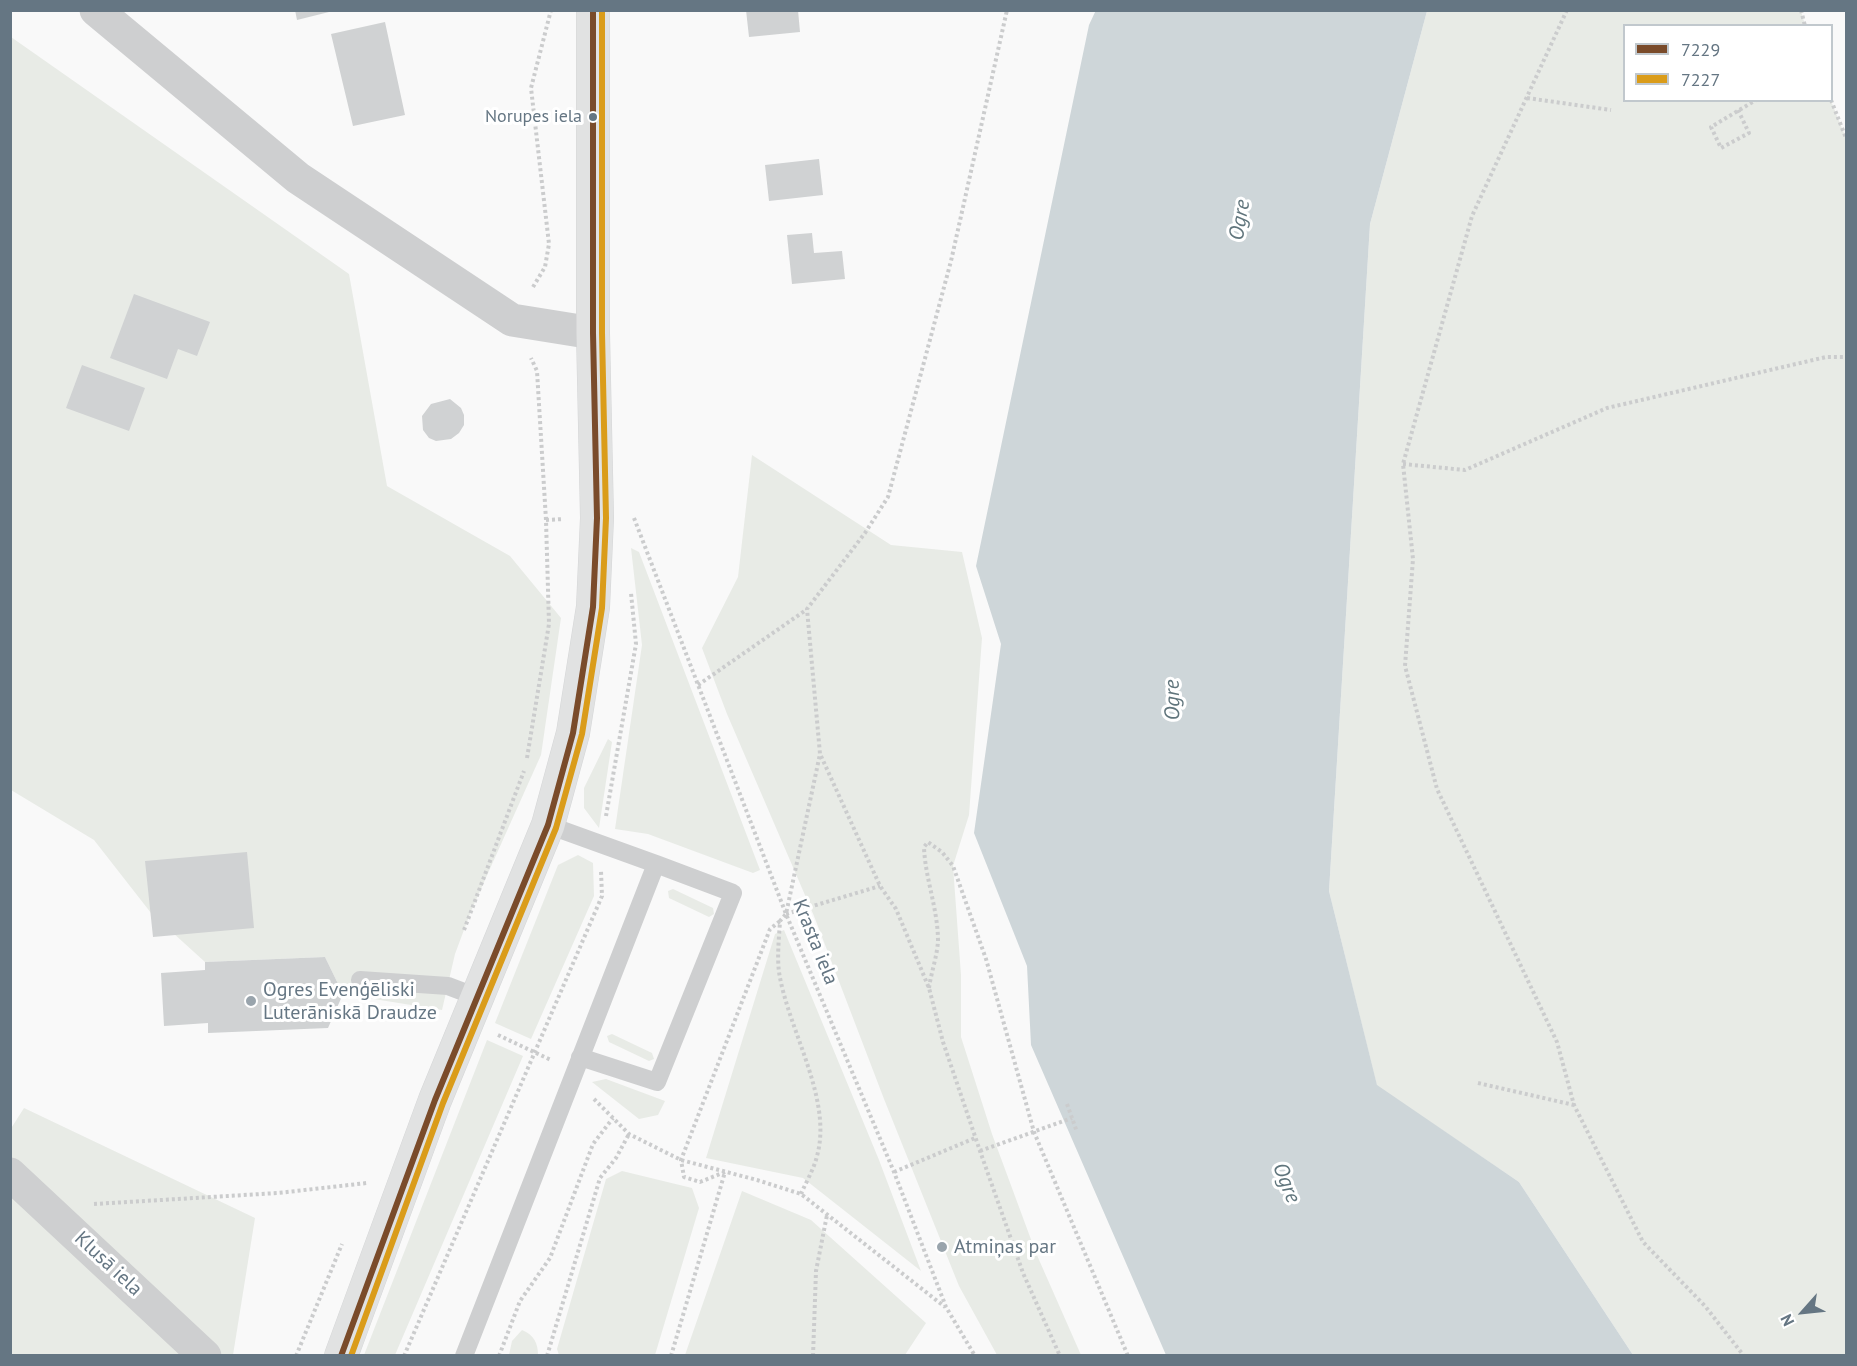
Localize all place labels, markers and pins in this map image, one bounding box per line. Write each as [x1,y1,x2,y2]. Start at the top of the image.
place label: Norupes iela [485,106,582,128]
marker: Norupes iela [587,111,599,123]
place label: Ogres Evenģēliski Luterāniskā Draudze [263,978,437,1025]
marker: Ogres Evenģēliski Luterāniskā Draudze [244,994,258,1008]
place label: Atmiņas par [954,1235,1056,1259]
marker: Atmiņas par [935,1240,949,1254]

